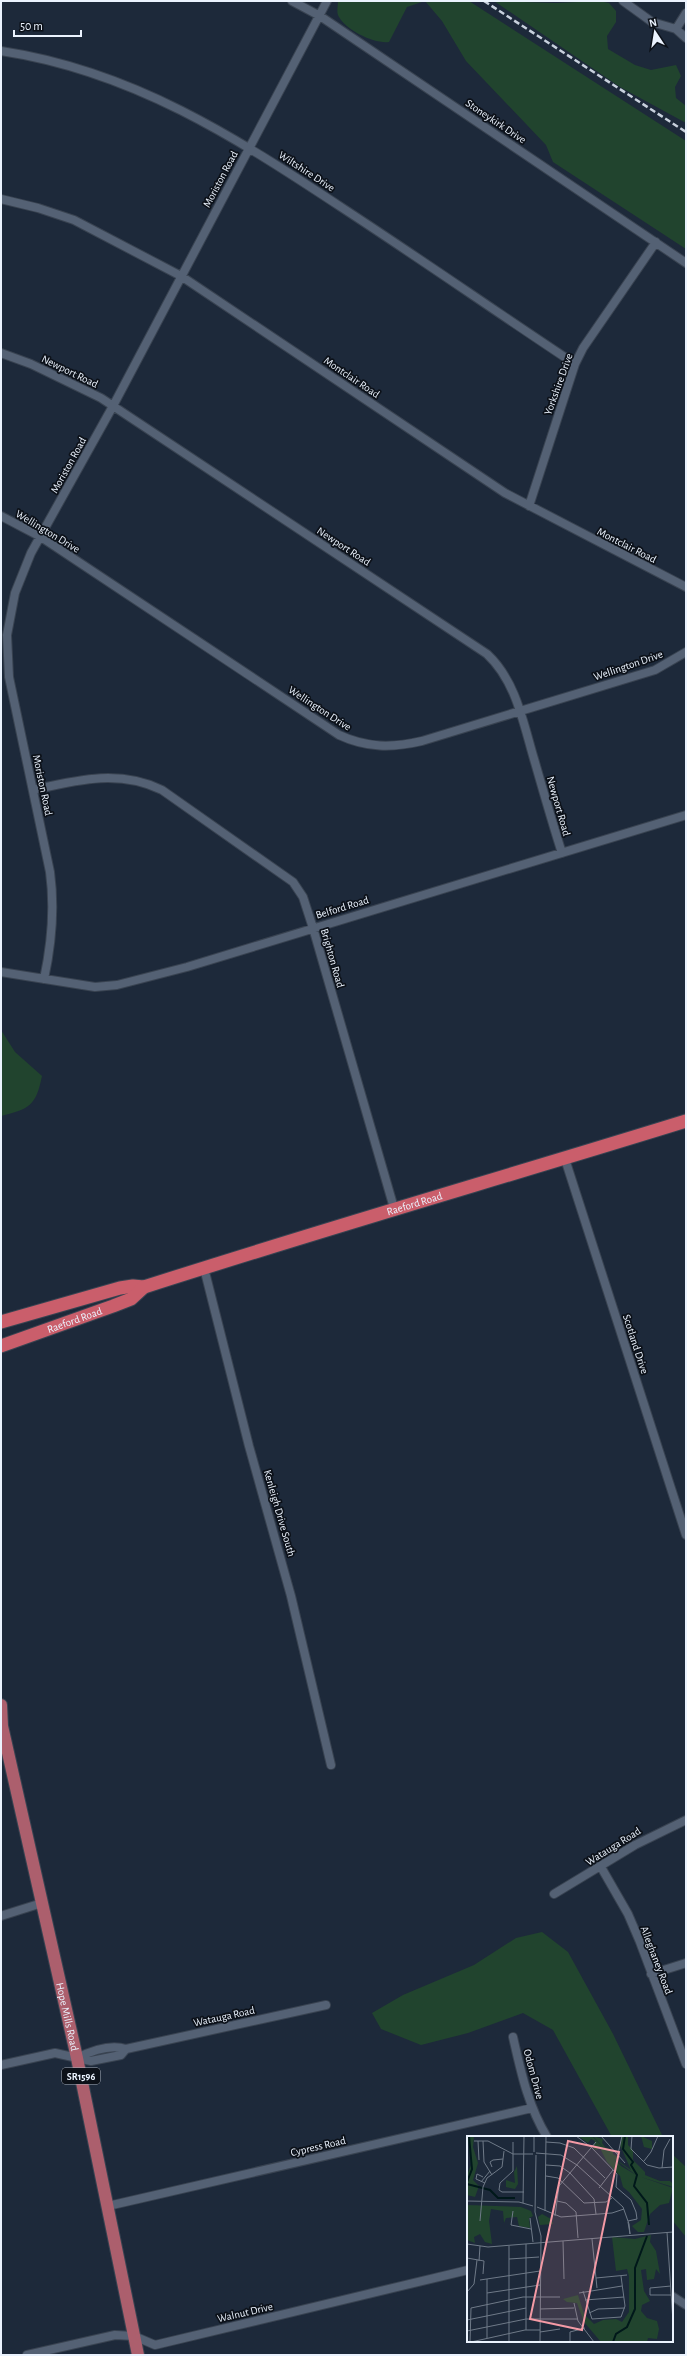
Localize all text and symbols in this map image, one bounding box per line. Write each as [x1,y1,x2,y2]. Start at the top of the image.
scale bar [14,12,81,38]
north arrow [635,12,675,52]
text: N [648,17,658,29]
text: 50 m [20,20,43,32]
street label: Stoneykirk Drive [464,97,528,146]
street label: Moriston Road [201,149,240,209]
street label: Wiltshire Drive [277,149,337,194]
street label: Yorkshire Drive [542,352,575,416]
street label: Newport Road [40,353,100,390]
street label: Montclair Road [322,355,382,400]
street label: Moriston Road [49,435,88,495]
street label: Wellington Drive [14,508,82,555]
street label: Newport Road [315,525,373,568]
street label: Montclair Road [595,526,658,565]
street label: Wellington Drive [592,648,664,682]
street label: Wellington Drive [286,684,353,733]
street label: Moriston Road [31,754,54,817]
street label: Newport Road [545,775,572,837]
street label: Belford Road [314,894,370,921]
street label: Brighton Road [319,927,346,989]
street label: Raeford Road [385,1190,444,1217]
street label: Raeford Road [46,1305,104,1335]
street label: Scotland Drive [621,1313,650,1375]
street label: Kenleigh Drive South [262,1468,297,1558]
street label: Watauga Road [584,1825,643,1868]
street label: Alleghaney Road [639,1925,675,1996]
street label: Hope Mills Road [54,1981,80,2052]
street label: Watauga Road [192,2005,256,2028]
street label: Odom Drive [522,2048,545,2100]
road number: SR1596 [62,2068,100,2084]
street label: Cypress Road [289,2135,347,2158]
inset map [467,2136,673,2342]
street label: Walnut Drive [216,2301,274,2324]

